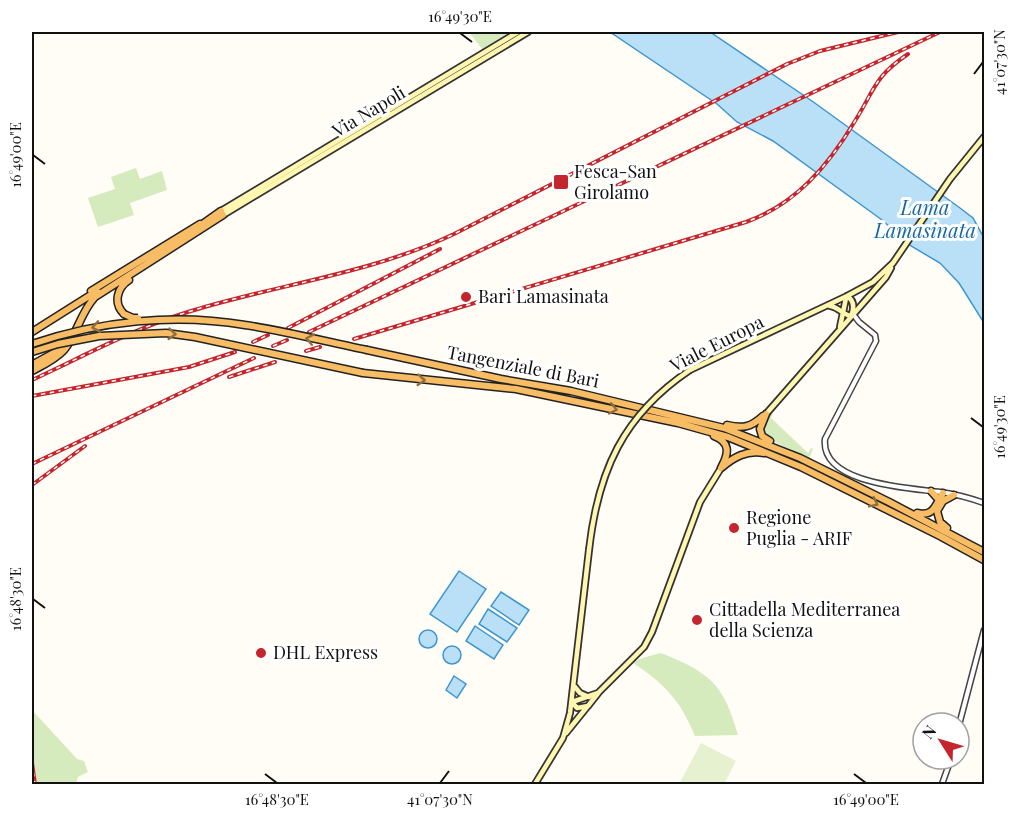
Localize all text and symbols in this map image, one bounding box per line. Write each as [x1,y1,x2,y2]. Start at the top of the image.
text: 16°49'30"E [428,6,492,26]
text: 41°07'30"N [989,29,1009,95]
street label: Via Napoli [327,80,409,143]
text: 16°49'00"E [5,122,25,188]
place label: Fesca-San Girolamo [574,159,657,204]
marker: Fesca-San Girolamo [552,173,570,191]
water label: Lama Lamasinata [873,193,976,243]
place label: Bari Lamasinata [478,284,609,308]
marker: Bari Lamasinata [459,290,473,304]
street label: Viale Europa [665,309,767,377]
one-way arrow [91,321,101,333]
one-way arrow [167,327,176,340]
one-way arrow [305,333,315,346]
street label: Tangenziale di Bari [445,339,601,393]
one-way arrow [416,373,425,386]
text: 16°49'30"E [989,395,1009,459]
one-way arrow [608,402,618,415]
one-way arrow [868,496,879,507]
place label: Regione Puglia - ARIF [746,505,852,550]
marker: Regione Puglia - ARIF [727,521,741,535]
text: 16°48'30"E [5,567,25,631]
place label: Cittadella Mediterranea della Scienza [709,597,900,642]
marker: Cittadella Mediterranea della Scienza [690,613,704,627]
place label: DHL Express [273,640,378,664]
marker: DHL Express [254,646,268,660]
north arrow [911,711,971,771]
text: N [917,720,941,743]
text: 16°48'30"E [245,789,309,809]
text: 41°07'30"N [407,789,473,809]
text: 16°49'00"E [833,789,899,809]

